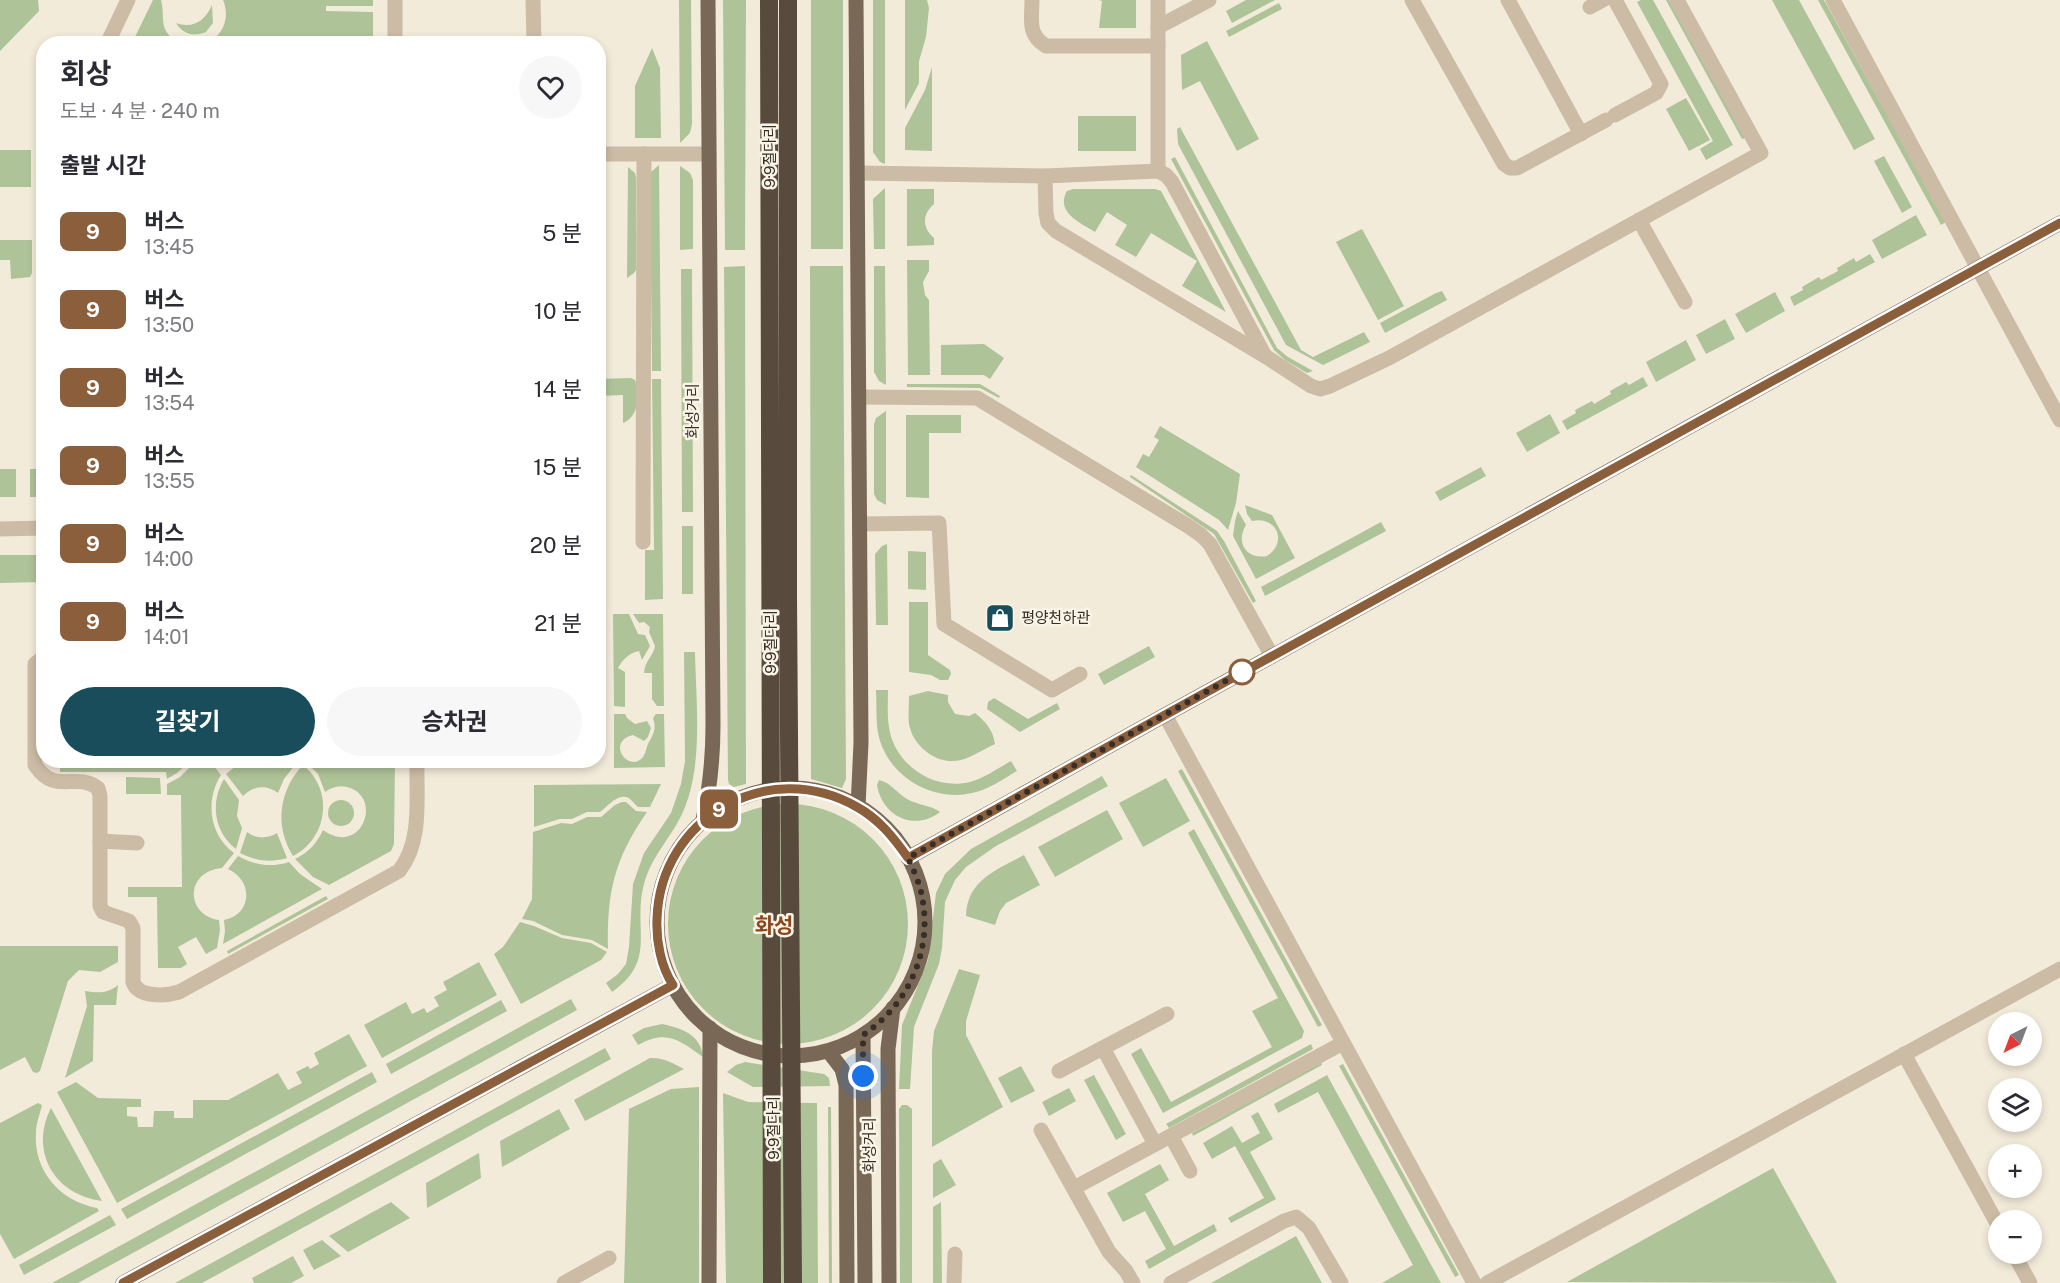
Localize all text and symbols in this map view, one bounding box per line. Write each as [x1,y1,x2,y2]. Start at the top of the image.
text: 회상 [60,56,112,89]
button: heart [519,56,582,119]
text: 도보 · 4 분 · 240 m [60,99,220,123]
street label: 9·9절다리 [761,124,778,188]
text: 출발 시간 [60,152,146,178]
text: 버스 [144,208,184,234]
text: 9 [86,219,100,244]
text: 5 분 [542,220,582,246]
text: 13:45 [144,235,194,259]
text: 버스 [144,286,184,312]
text: 9 [86,297,100,322]
text: 10 분 [534,298,582,324]
text: 13:50 [144,313,194,337]
text: 버스 [144,364,184,390]
text: 9 [86,375,100,400]
text: 14 분 [534,376,582,402]
street label: 화성거리 [684,383,701,439]
text: 13:54 [144,391,195,415]
text: 버스 [144,442,184,468]
text: 9 [86,453,100,478]
text: 15 분 [533,454,582,480]
text: 13:55 [144,469,195,493]
text: 버스 [144,520,184,546]
text: 9 [86,531,100,556]
text: 20 분 [530,532,582,558]
text: 14:00 [144,547,194,571]
text: 버스 [144,598,184,624]
shop icon: 평양천하관 [984,602,1016,634]
text: 9 [86,609,100,634]
place label: 평양천하관 [1021,609,1090,626]
text: 21 분 [534,610,582,636]
street label: 9·9절다리 [762,610,779,674]
text: 14:01 [144,625,190,649]
unlabelled marker [1229,659,1255,685]
button: 길찾기 [60,687,315,756]
button: 승차권 [327,687,582,756]
line badge: 9 [700,790,738,828]
text: 9 [712,797,726,822]
district label: 화성 [755,913,793,938]
north arrow [1988,1012,2042,1066]
map controls [1988,1012,2042,1264]
your location [848,1061,878,1091]
button: layers [1988,1078,2042,1132]
street label: 9·9절다리 [765,1096,782,1160]
street label: 화성거리 [861,1117,878,1173]
button: + [1988,1144,2042,1198]
button: − [1988,1210,2042,1264]

